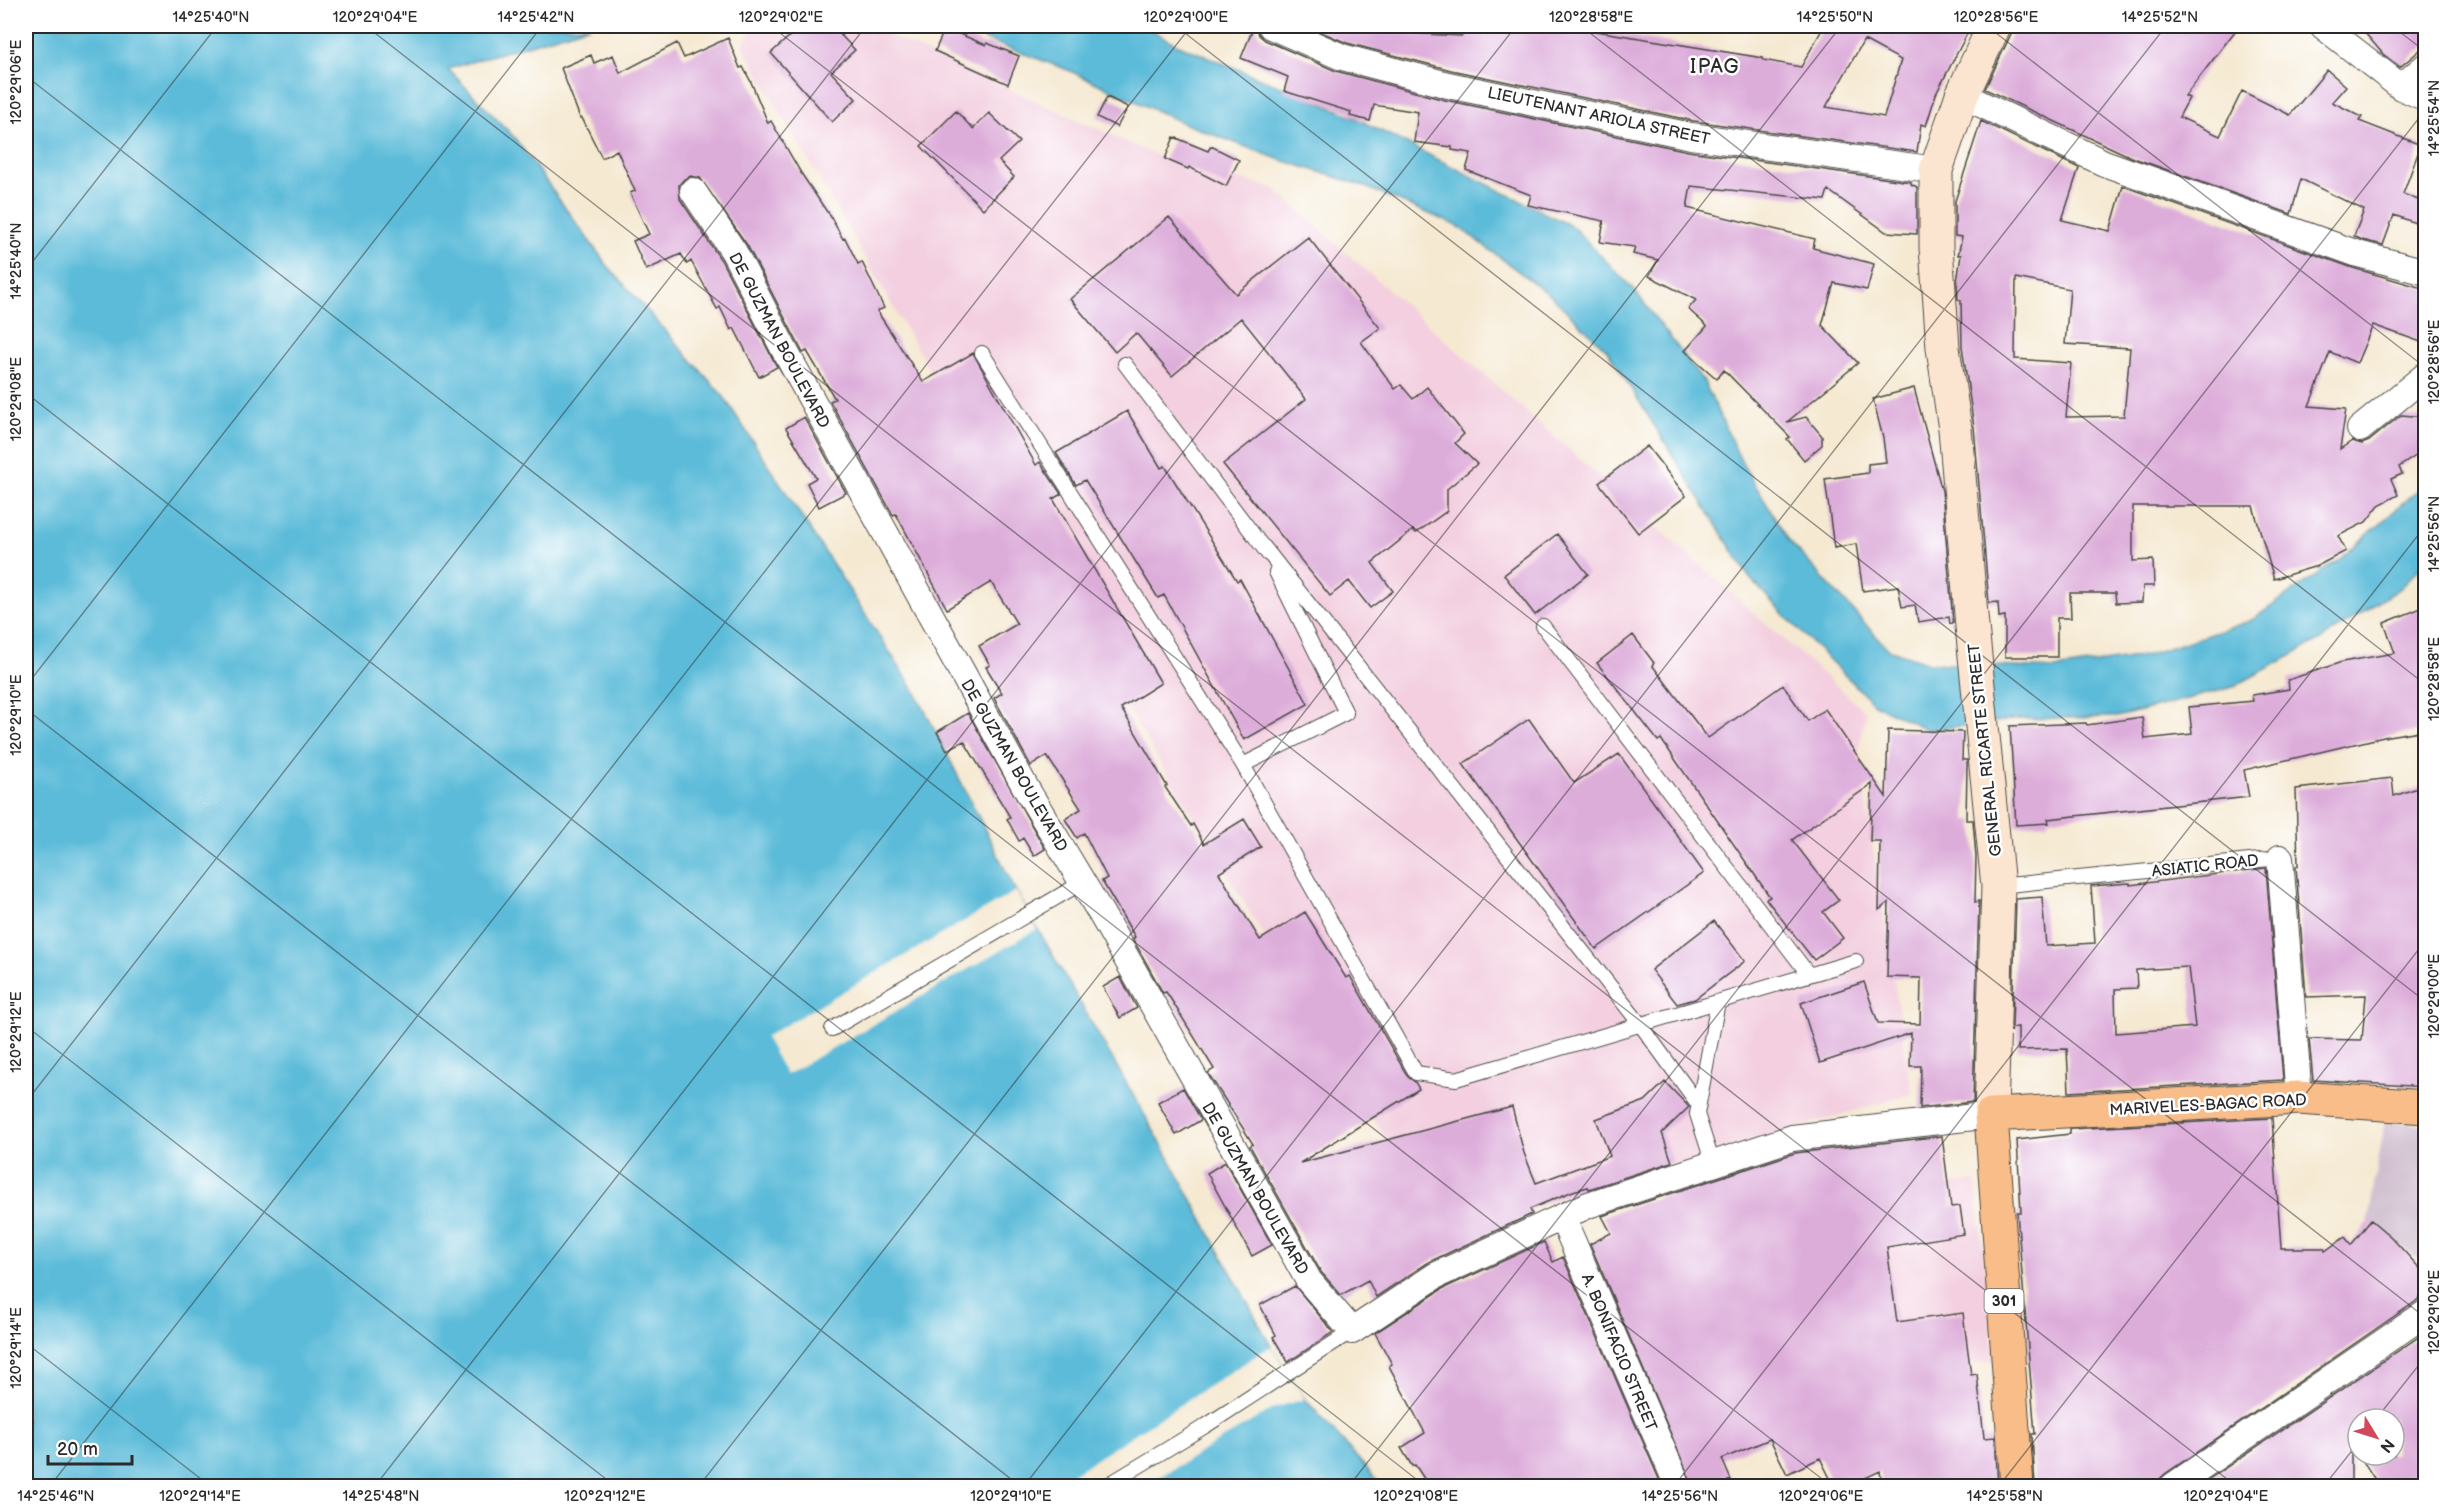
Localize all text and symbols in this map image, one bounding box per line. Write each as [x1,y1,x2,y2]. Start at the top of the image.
text: 14°25'40"N [173,8,249,27]
text: 120°29'04"E [333,8,417,27]
text: 14°25'42"N [498,8,574,27]
text: 120°29'02"E [739,8,823,27]
text: 120°29'00"E [1144,8,1228,27]
text: 120°28'58"E [1549,8,1633,27]
text: 14°25'50"N [1797,8,1873,27]
text: 120°28'56"E [1954,8,2038,27]
text: 14°25'52"N [2122,8,2198,27]
text: 120°29'06"E [7,40,26,124]
district label: IPAG [1690,55,1740,79]
text: 14°25'54"N [2425,80,2444,156]
street label: LIEUTENANT ARIOLA STREET [1486,84,1712,149]
text: 14°25'40"N [7,223,26,299]
street label: DE GUZMAN BOULEVARD [724,250,833,432]
text: 120°28'56"E [2425,320,2444,404]
text: 120°29'08"E [7,357,26,441]
text: 14°25'56"N [2425,496,2444,572]
text: 120°28'58"E [2425,637,2444,721]
street label: GENERAL RICARTE STREET [1965,642,2006,857]
text: 120°29'10"E [7,674,26,756]
street label: DE GUZMAN BOULEVARD [956,676,1071,855]
street label: ASIATIC ROAD [2151,851,2260,882]
text: 120°29'00"E [2425,954,2444,1038]
text: 120°29'12"E [7,991,26,1073]
street label: MARIVELES-BAGAC ROAD [2109,1091,2307,1120]
street label: DE GUZMAN BOULEVARD [1197,1099,1312,1278]
text: 120°29'02"E [2425,1270,2444,1354]
street label: A. BONIFACIO STREET [1577,1271,1661,1434]
road number: 301 [1984,1289,2024,1313]
text: 120°29'14"E [7,1307,26,1389]
north arrow [2346,1407,2406,1467]
scale bar [48,1428,132,1466]
text: N [2375,1435,2398,1456]
text: 20 m [57,1439,98,1460]
text: 14°25'46"N [17,1487,95,1506]
text: 120°29'14"E [159,1487,241,1506]
text: 14°25'48"N [343,1487,419,1506]
text: 120°29'12"E [564,1487,646,1506]
text: 120°29'10"E [970,1487,1052,1506]
text: 120°29'08"E [1374,1487,1458,1506]
text: 14°25'56"N [1642,1487,1718,1506]
text: 120°29'06"E [1779,1487,1863,1506]
text: 14°25'58"N [1967,1487,2043,1506]
text: 120°29'04"E [2184,1487,2268,1506]

